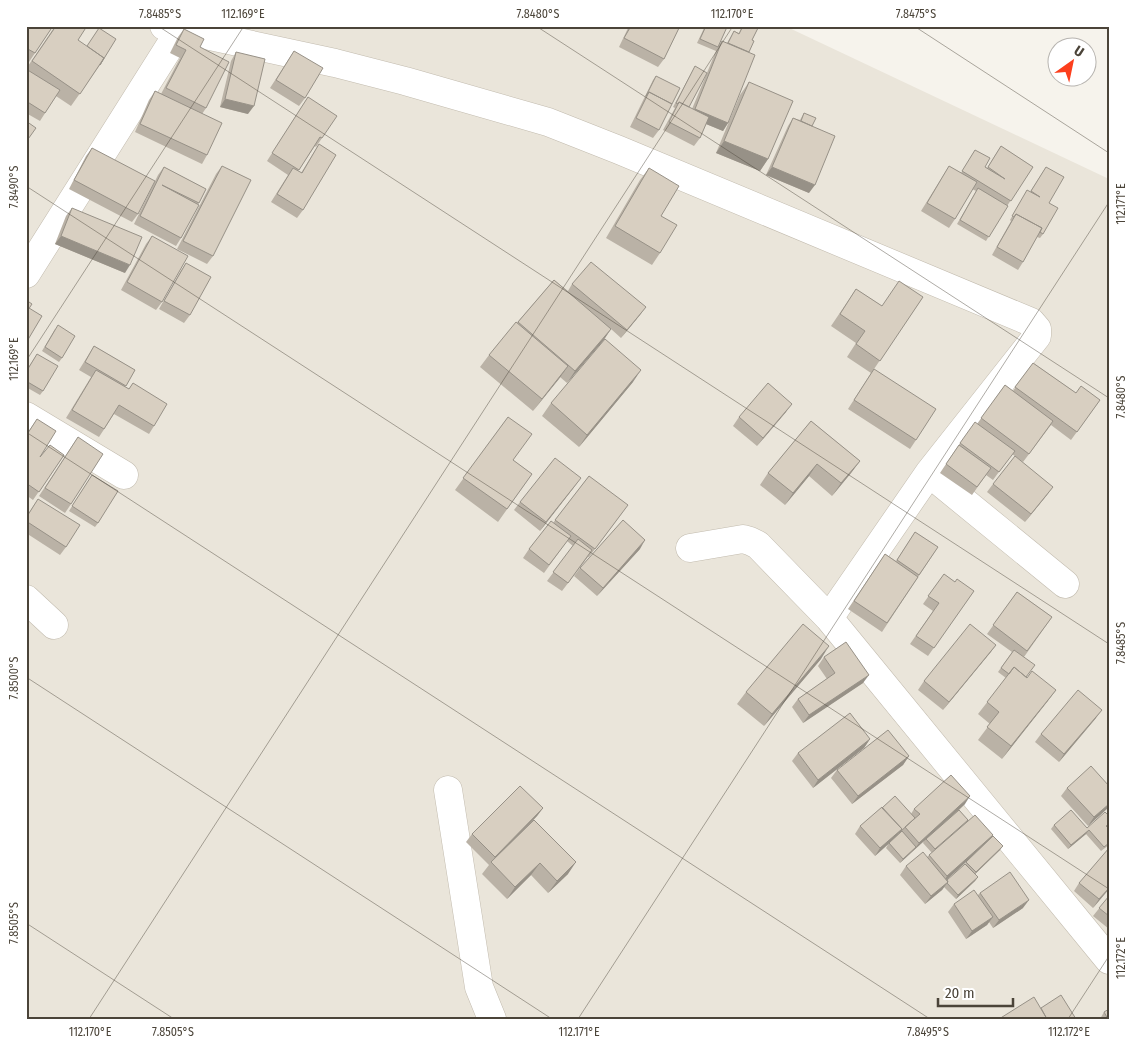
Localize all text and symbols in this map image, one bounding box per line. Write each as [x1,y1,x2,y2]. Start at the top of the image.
text: 7.8485°S [139,7,181,21]
text: 112.169°E [221,7,265,21]
text: 7.8480°S [516,7,560,21]
text: 112.170°E [711,7,754,21]
text: 7.8475°S [896,7,936,21]
north arrow [1048,38,1098,88]
text: U [1071,42,1087,61]
text: 7.8490°S [7,166,21,208]
text: 112.171°E [1114,183,1128,225]
text: 112.169°E [7,337,21,381]
text: 7.8480°S [1114,375,1128,419]
text: 7.8485°S [1114,622,1128,664]
text: 7.8500°S [7,656,21,700]
text: 7.8505°S [7,902,21,944]
text: 112.172°E [1114,937,1128,979]
scale bar [938,975,1012,1007]
text: 20 m [945,984,975,1002]
text: 112.170°E [69,1025,112,1039]
text: 7.8505°S [152,1025,194,1039]
text: 112.171°E [558,1025,600,1039]
text: 7.8495°S [907,1025,949,1039]
text: 112.172°E [1048,1025,1090,1039]

